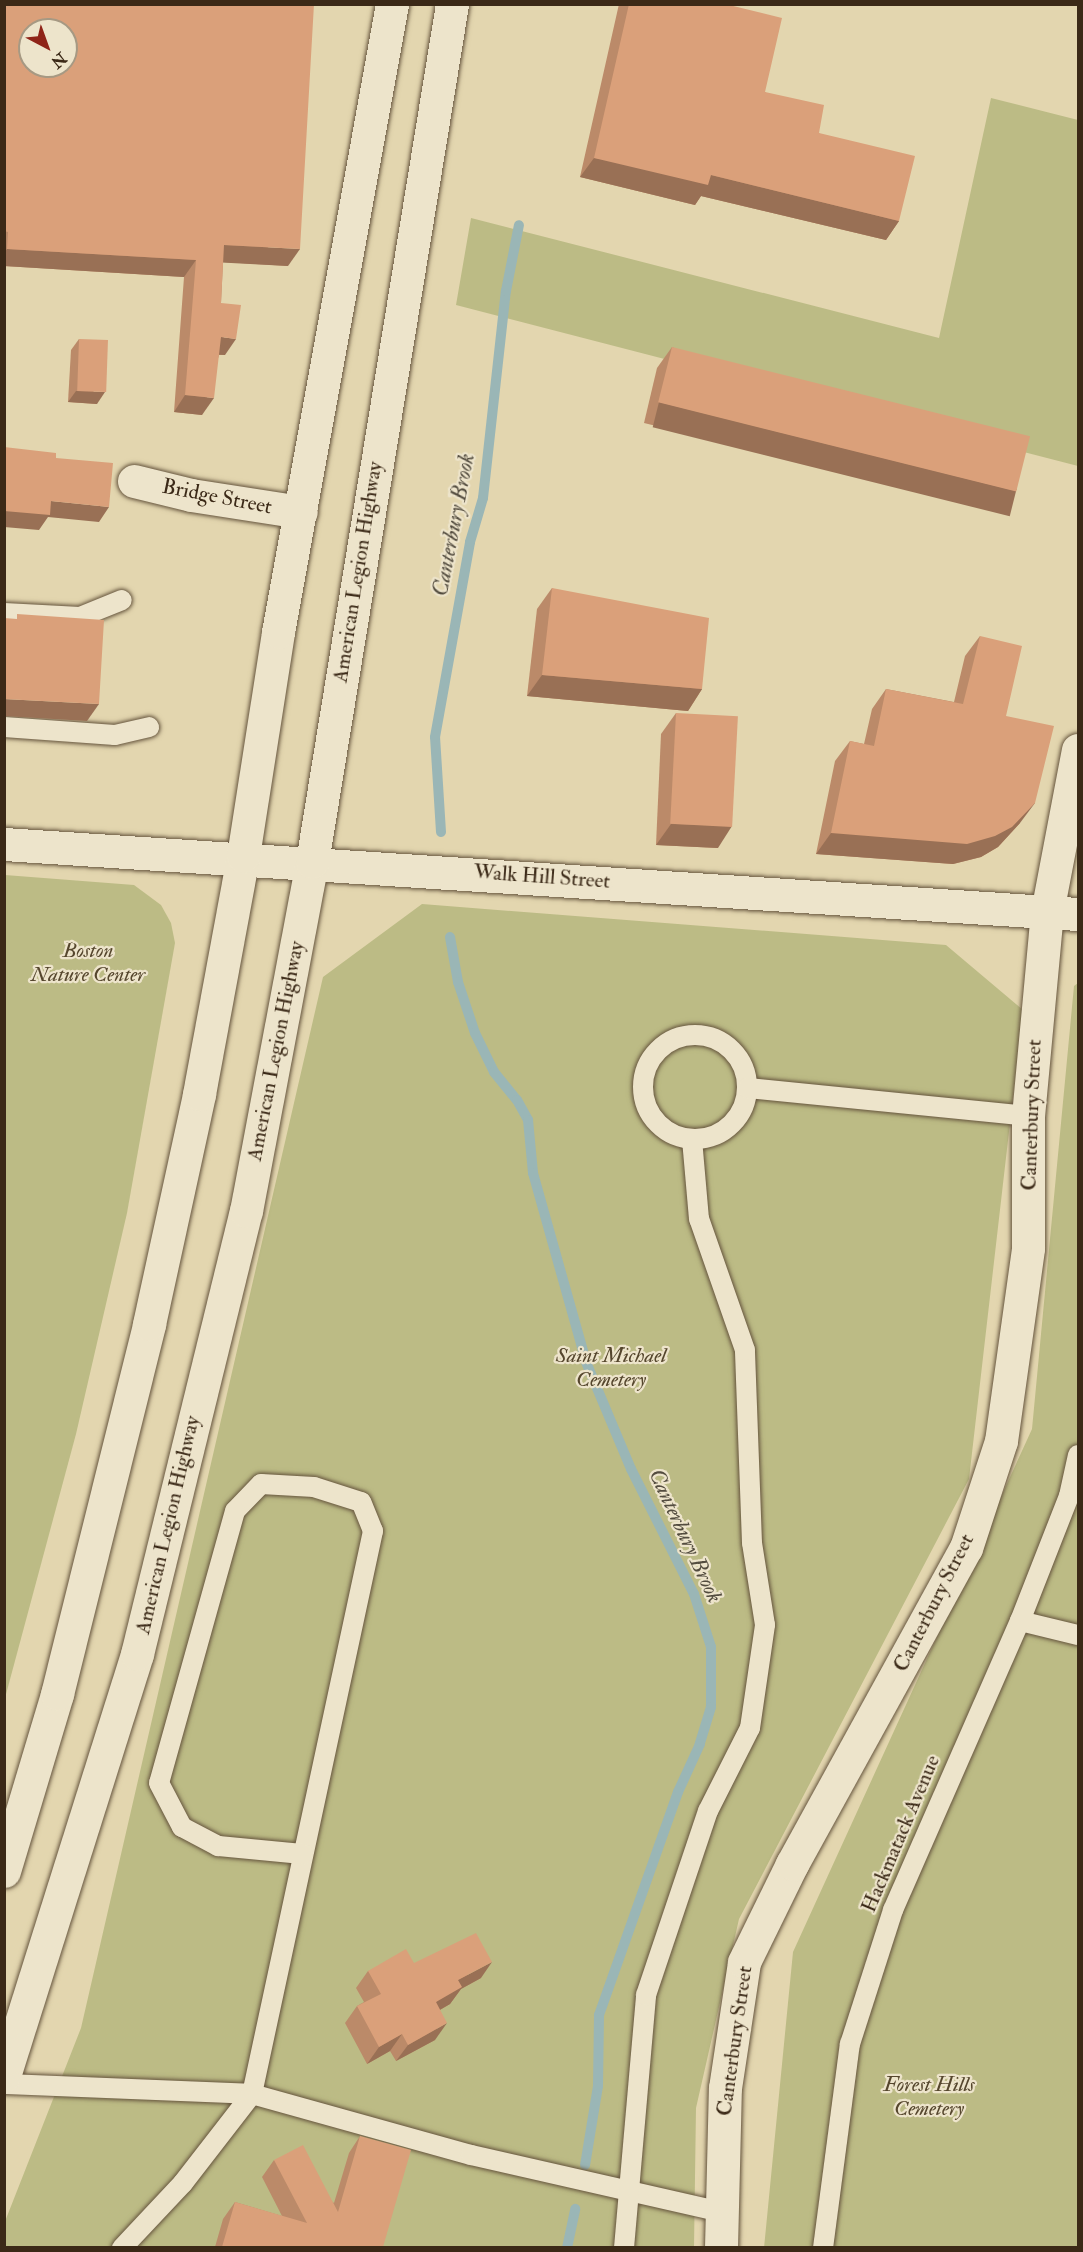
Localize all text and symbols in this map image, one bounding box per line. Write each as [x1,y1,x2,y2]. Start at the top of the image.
north arrow [18,18,78,78]
text: N [47,48,70,72]
water label: Canterbury Brook [427,451,481,599]
street label: American Legion Highway [328,460,388,684]
street label: Bridge Street [160,474,274,520]
street label: Walk Hill Street [473,860,611,894]
park label: Boston Nature Center [31,938,145,988]
street label: American Legion Highway [242,939,310,1163]
street label: Canterbury Street [1017,1039,1047,1191]
park label: Saint Michael Cemetery [556,1343,666,1393]
street label: American Legion Highway [131,1413,205,1637]
water label: Canterbury Brook [642,1465,728,1607]
street label: Canterbury Street [888,1530,980,1676]
street label: Hackmatack Avenue [857,1752,945,1916]
street label: Canterbury Street [712,1964,758,2118]
park label: Forest Hills Cemetery [883,2072,975,2122]

